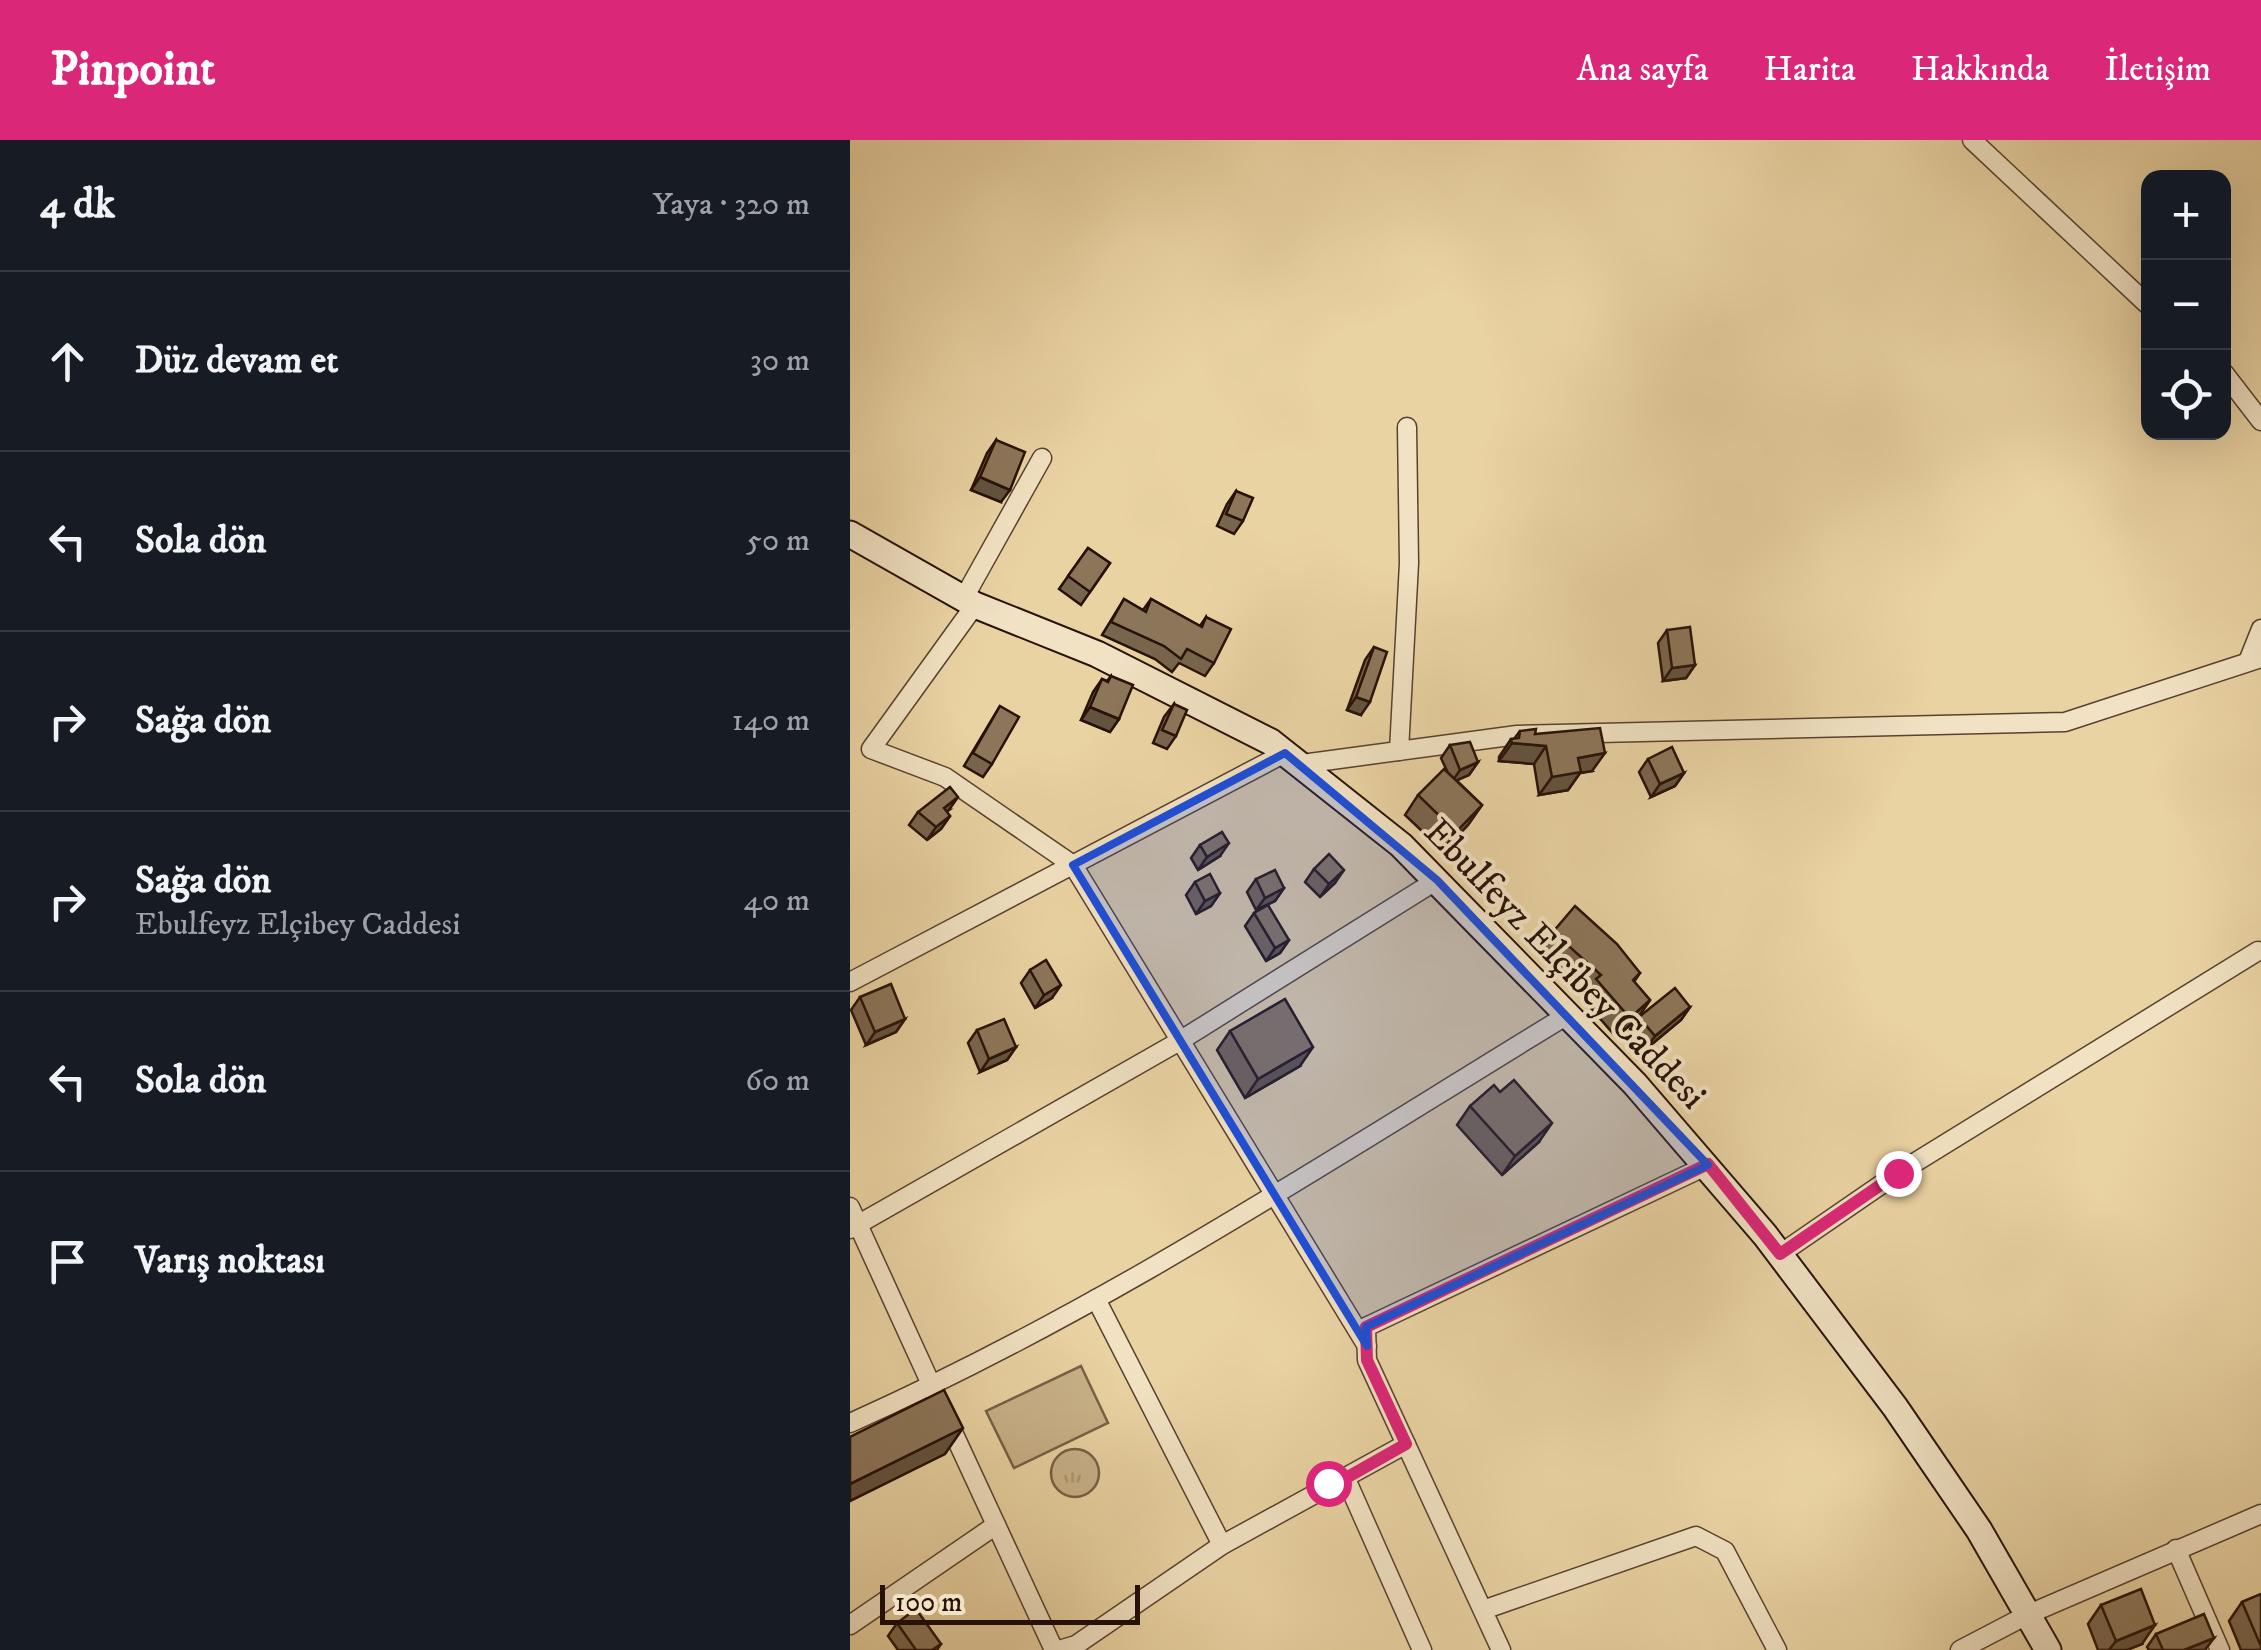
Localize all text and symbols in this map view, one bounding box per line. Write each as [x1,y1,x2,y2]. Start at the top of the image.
text: Pinpoint [50,40,215,100]
text: Ana sayfa [1577,48,1709,92]
text: Harita [1764,48,1856,92]
text: Hakkında [1911,48,2049,92]
text: İletişim [2104,48,2211,92]
map controls [2141,170,2231,440]
button: + [2141,170,2231,260]
text: 4 dk [40,179,115,231]
text: Yaya · 320 m [652,185,810,225]
button: − [2141,260,2231,350]
icon: ahead [40,334,95,389]
text: Düz devam et [135,337,338,385]
text: 30 m [750,341,810,381]
button: locate [2141,350,2231,440]
icon: left [40,514,95,569]
text: Sola dön [135,517,266,565]
text: 50 m [746,521,810,561]
icon: right [40,694,95,749]
text: Sağa dön [135,697,271,745]
text: 140 m [732,701,810,741]
street label: Ebulfeyz Elçibey Caddesi [1413,809,1716,1120]
text: Sağa dön [135,857,271,905]
icon: right [40,874,95,929]
text: 40 m [743,881,810,921]
text: Ebulfeyz Elçibey Caddesi [135,905,460,945]
icon: left [40,1054,95,1109]
text: Sola dön [135,1057,266,1105]
text: 60 m [745,1061,810,1101]
route end [1876,1151,1922,1197]
icon: arrive [40,1234,95,1289]
text: Varış noktası [135,1237,325,1285]
route start [1306,1461,1352,1507]
scale bar [880,1580,1140,1624]
text: 100 m [895,1585,962,1620]

